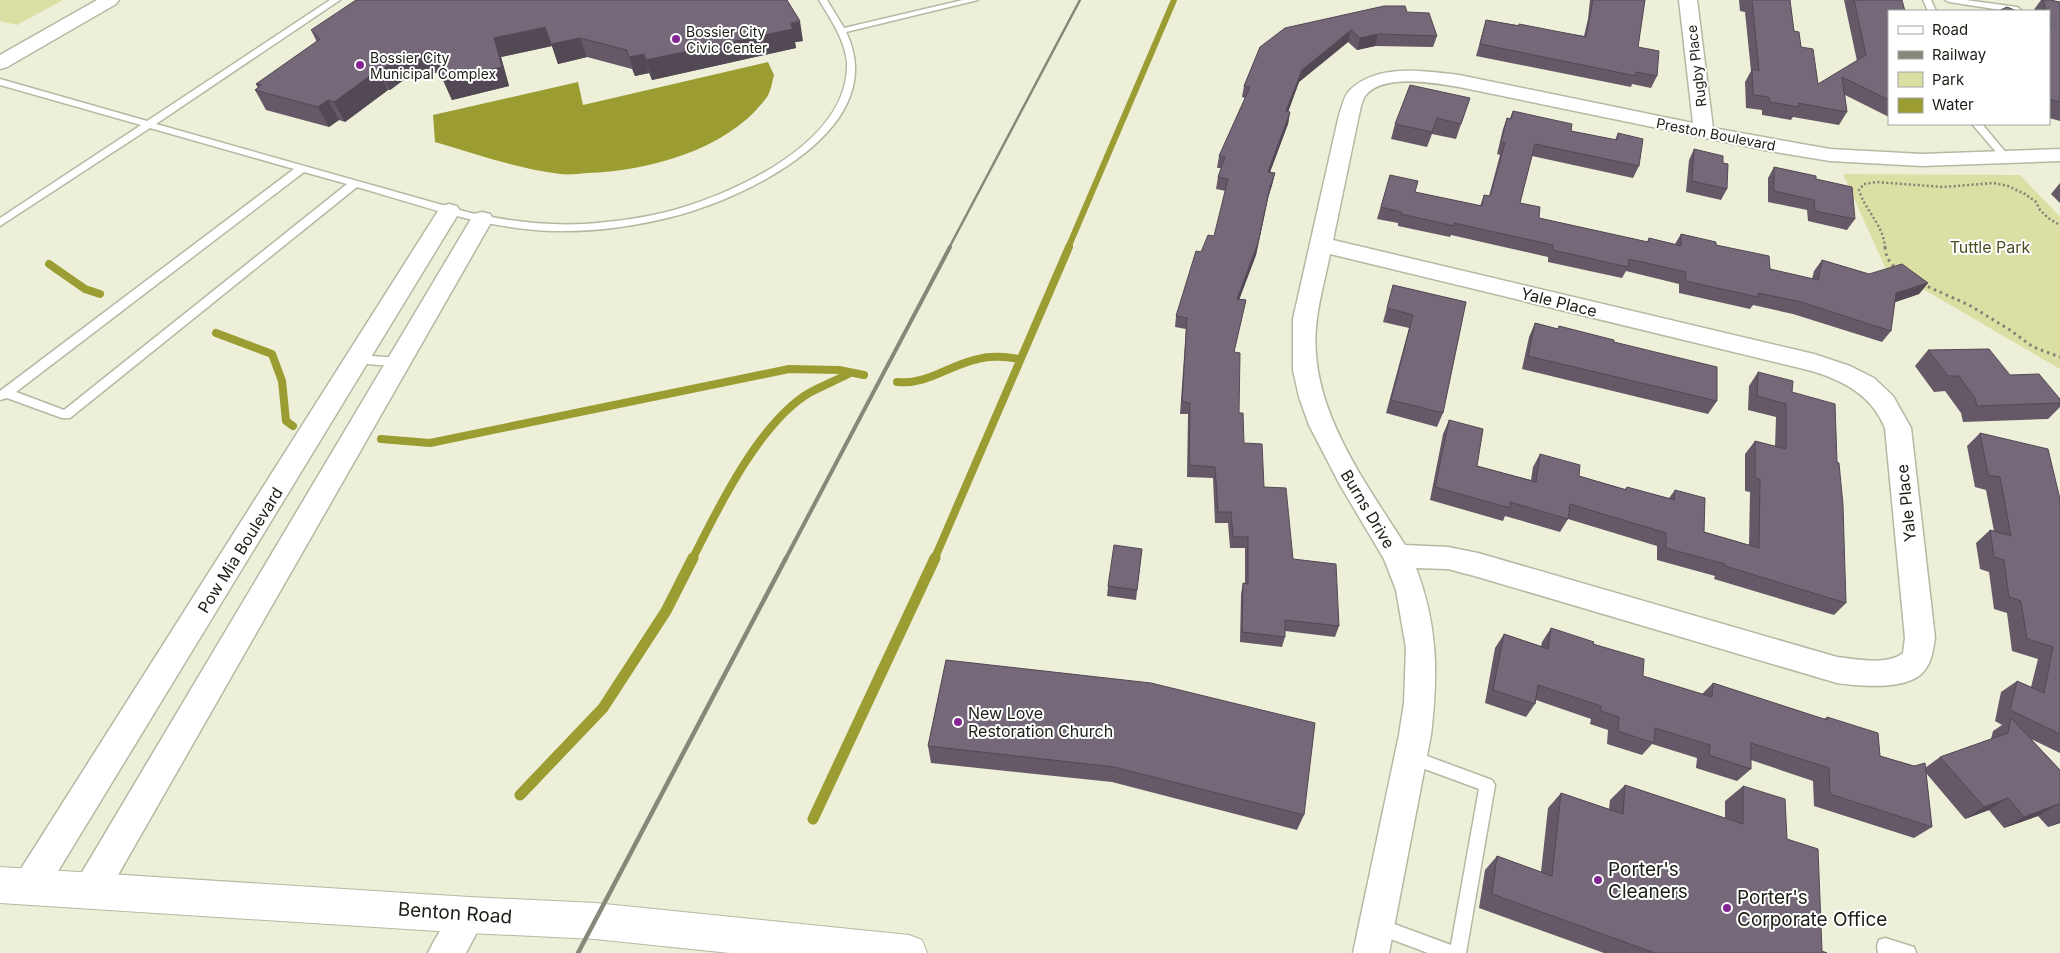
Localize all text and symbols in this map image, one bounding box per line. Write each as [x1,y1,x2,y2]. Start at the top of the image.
legend [1888,10,2050,125]
text: Road [1932,20,1968,39]
place label: Bossier City Civic Center [686,23,767,56]
street label: Rugby Place [1683,24,1709,108]
marker: Bossier City Civic Center [670,33,682,45]
text: Railway [1932,45,1987,64]
place label: Bossier City Municipal Complex [370,49,497,82]
marker: Bossier City Municipal Complex [354,59,366,71]
text: Park [1932,70,1965,89]
text: Water [1932,95,1974,114]
street label: Preston Boulevard [1655,114,1777,154]
park label: Tuttle Park [1950,237,2031,257]
street label: Yale Place [1519,283,1599,321]
street label: Yale Place [1892,463,1920,543]
street label: Burns Drive [1337,466,1399,552]
street label: Pow Mia Boulevard [193,483,287,617]
place label: New Love Restoration Church [968,703,1113,741]
marker: New Love Restoration Church [952,716,964,728]
place label: Porter's Cleaners [1608,858,1688,903]
marker: Porter's Cleaners [1592,874,1604,886]
place label: Porter's Corporate Office [1737,886,1887,931]
street label: Benton Road [397,898,513,928]
marker: Porter's Corporate Office [1721,902,1733,914]

